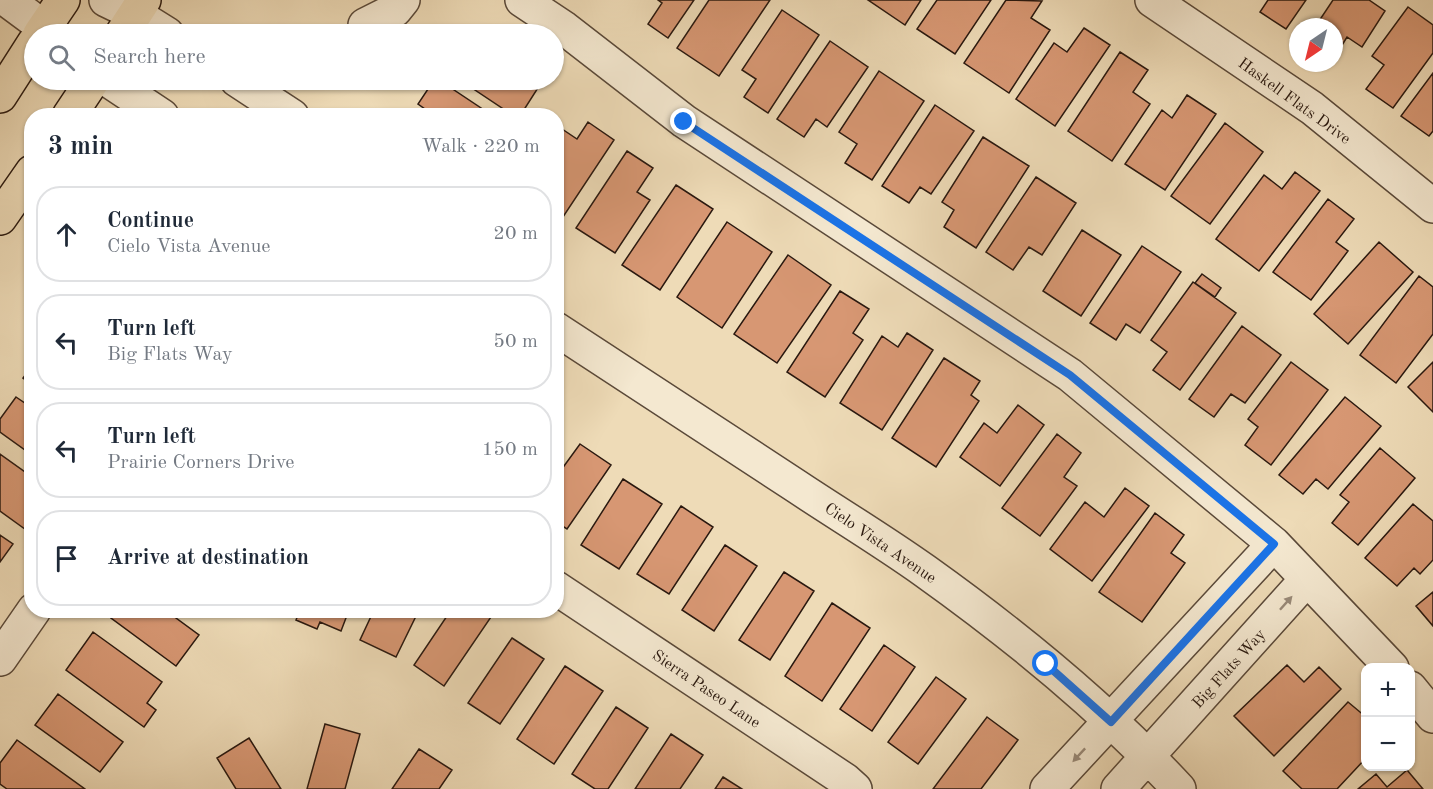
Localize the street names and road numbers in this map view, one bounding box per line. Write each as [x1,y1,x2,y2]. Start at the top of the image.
street label: Haskell Flats Drive [1235,56,1353,148]
street label: Cielo Vista Avenue [821,500,939,587]
street label: Big Flats Way [1190,626,1269,712]
street label: Sierra Paseo Lane [649,648,763,732]

